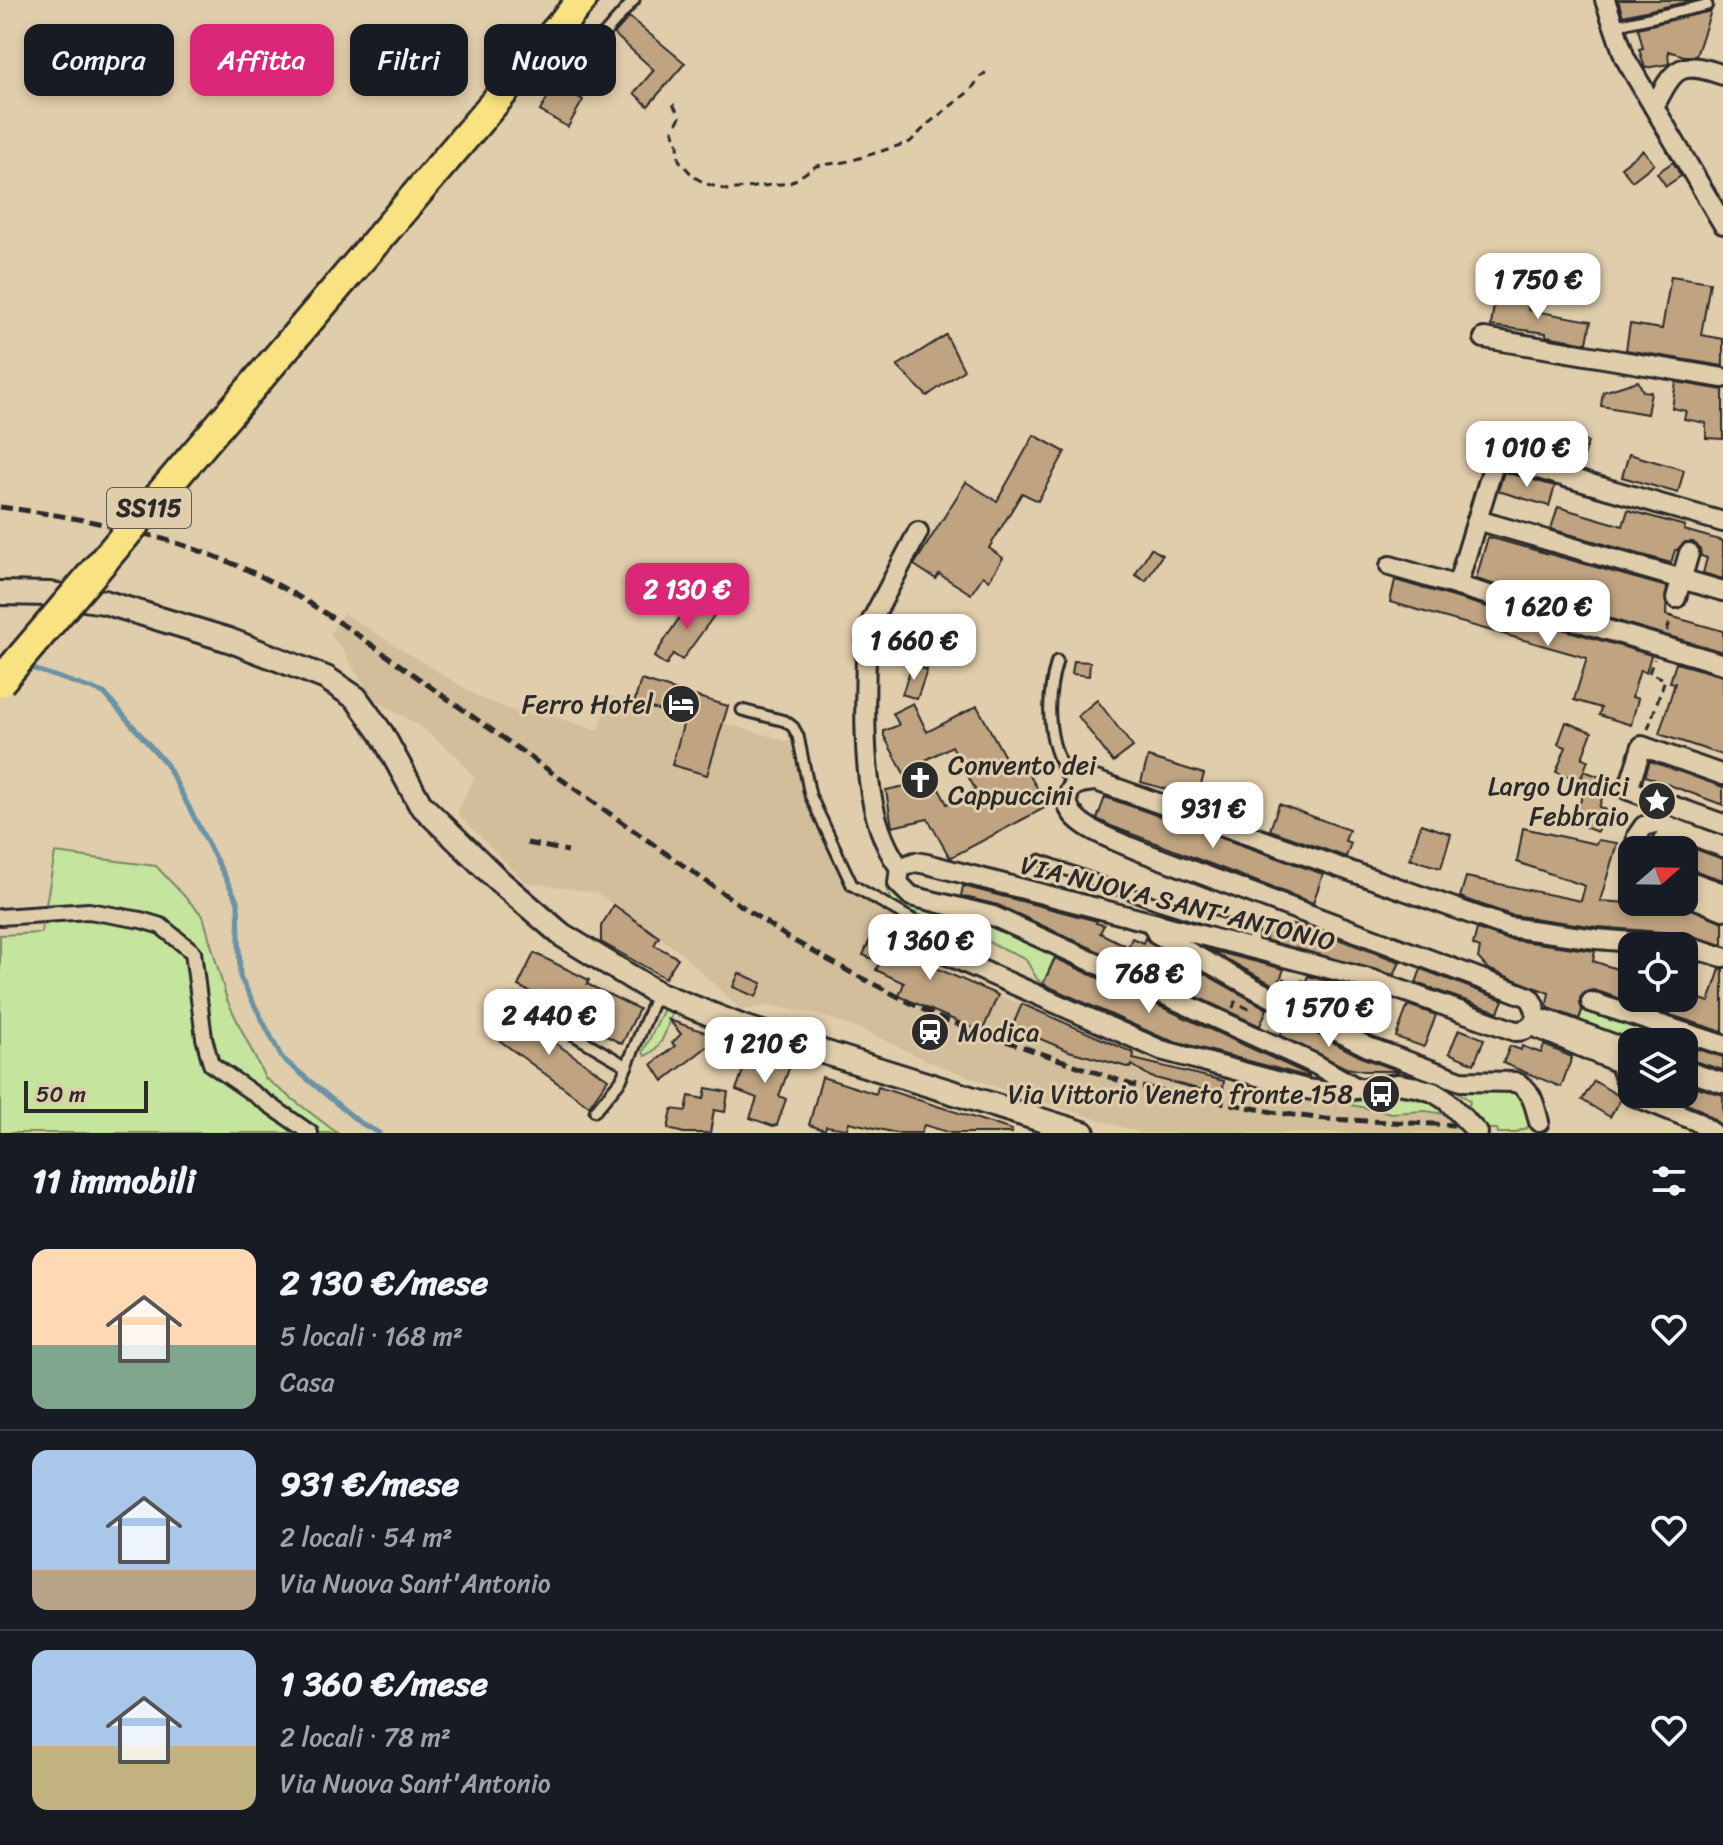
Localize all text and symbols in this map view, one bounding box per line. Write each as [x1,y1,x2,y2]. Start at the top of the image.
chip: Compra [24,24,174,96]
chip: Affitta [190,24,334,96]
chip: Filtri [350,24,468,96]
chip: Nuovo [484,24,616,96]
pin: 1 750 € [1464,253,1612,321]
text: 1 750 € [1493,256,1583,302]
pin: 1 010 € [1453,421,1601,489]
text: 1 010 € [1484,424,1570,470]
road number: SS115 [107,488,191,528]
pin: 2 130 € [613,563,761,631]
text: 2 130 € [643,566,731,612]
pin: 1 620 € [1474,580,1622,648]
text: 1 620 € [1504,583,1592,629]
pin: 1 660 € [840,614,988,682]
text: 1 660 € [870,617,958,663]
place label: Ferro Hotel [522,681,654,727]
hotel icon: Ferro Hotel [660,683,702,725]
place label: Convento dei Cappuccini [948,742,1097,818]
church icon: Convento dei Cappuccini [899,759,941,801]
place label: Largo Undici Febbraio [1488,763,1630,839]
place icon: Largo Undici Febbraio [1636,780,1678,822]
pin: 931 € [1157,782,1269,850]
text: 931 € [1180,785,1246,831]
north arrow [1618,836,1698,916]
map controls [1618,836,1698,1108]
street label: VIA NUOVA SANT'ANTONIO [1016,842,1340,964]
pin: 1 360 € [856,914,1004,982]
text: 1 360 € [886,917,974,963]
button: locate [1618,932,1698,1012]
pin: 768 € [1093,947,1205,1015]
text: 768 € [1114,950,1184,996]
pin: 1 570 € [1255,981,1403,1049]
text: 1 570 € [1284,984,1374,1030]
pin: 2 440 € [475,989,623,1057]
text: 2 440 € [502,992,596,1038]
place label: Modica [958,1009,1039,1055]
station icon: Modica [909,1011,951,1053]
pin: 1 210 € [691,1017,839,1085]
text: 1 210 € [723,1020,807,1066]
button: layers [1618,1028,1698,1108]
place label: Via Vittorio Veneto fronte 158 [1008,1071,1353,1117]
bus stop icon: Via Vittorio Veneto fronte 158 [1360,1073,1402,1115]
text: 50 m [36,1075,86,1114]
scale bar [24,1077,148,1113]
text: 11 immobili [32,1151,196,1211]
icon: filters [1647,1159,1691,1203]
text: 2 130 €/mese [280,1253,488,1313]
icon: home [96,1281,192,1377]
icon: heart [1647,1307,1691,1351]
text: 5 locali · 168 m² [280,1313,463,1359]
text: Casa [280,1359,334,1405]
text: 931 €/mese [280,1454,459,1514]
icon: home [96,1482,192,1578]
icon: heart [1647,1508,1691,1552]
text: 2 locali · 54 m² [280,1514,453,1560]
text: Via Nuova Sant'Antonio [280,1560,551,1606]
text: 1 360 €/mese [280,1654,488,1714]
icon: home [96,1682,192,1778]
icon: heart [1647,1708,1691,1752]
text: 2 locali · 78 m² [280,1714,451,1760]
text: Via Nuova Sant'Antonio [280,1760,551,1806]

